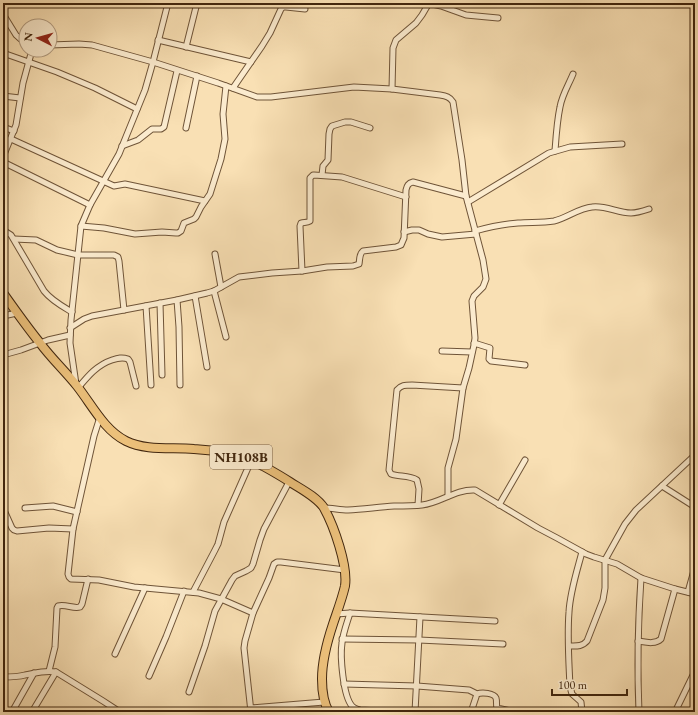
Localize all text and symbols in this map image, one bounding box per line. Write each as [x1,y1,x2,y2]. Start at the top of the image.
north arrow [18,18,58,58]
text: N [21,32,35,42]
road number: NH108B [210,445,272,469]
scale bar [552,671,627,697]
text: 100 m [558,677,588,693]

